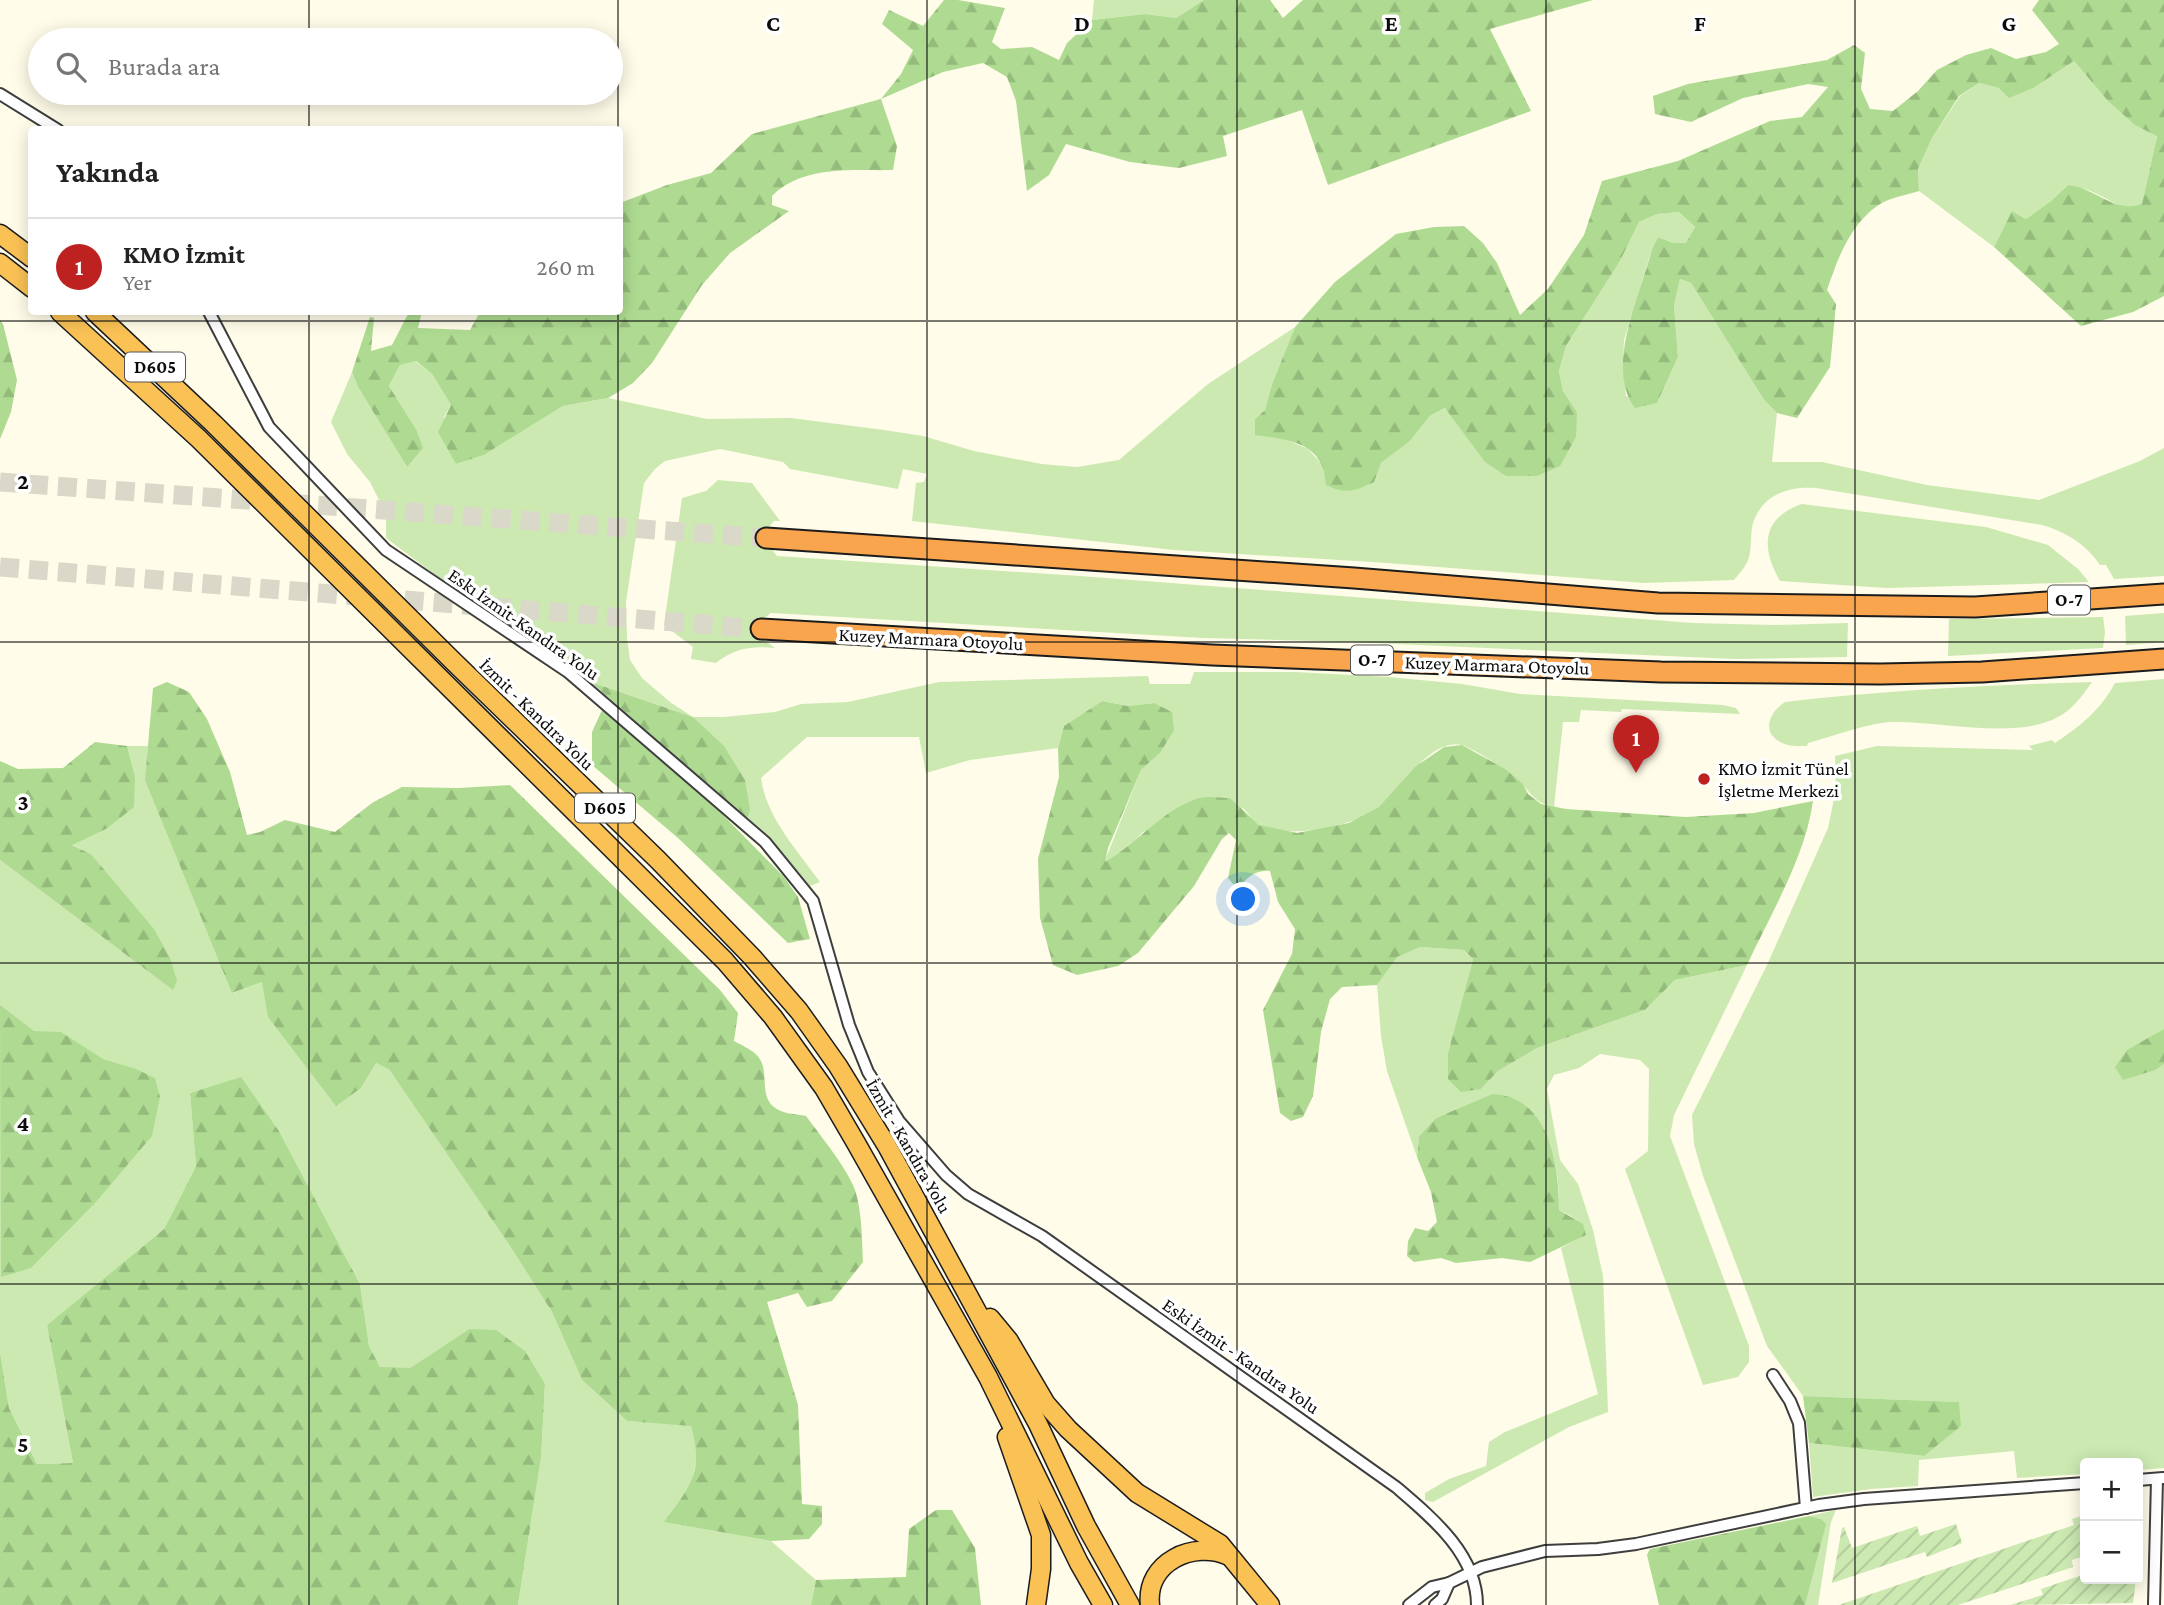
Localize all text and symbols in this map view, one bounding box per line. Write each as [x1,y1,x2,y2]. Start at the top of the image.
text: C [766,10,780,36]
text: D [1074,10,1090,36]
text: E [1384,10,1398,36]
text: F [1694,10,1706,36]
text: G [2002,10,2017,36]
search box [28,28,623,105]
icon: search [52,48,90,86]
text: Burada ara [108,52,220,81]
text: Yakında [56,155,159,188]
text: KMO İzmit [123,240,245,269]
text: 1 [75,254,83,280]
text: 260 m [537,254,595,280]
text: Yer [123,269,152,295]
road number: D605 [125,352,185,382]
text: 2 [17,468,29,494]
street label: Eskı İzmit-Kandıra Yolu [445,564,603,684]
road number: O-7 [2048,586,2090,614]
street label: Kuzey Marmara Otoyolu [838,624,1024,654]
road number: O-7 [1351,646,1393,674]
street label: Kuzey Marmara Otoyolu [1404,651,1590,679]
street label: İzmit - Kandıra Yolu [475,654,599,774]
pin: 1 [1613,715,1659,773]
place label: KMO İzmit Tünel İşletme Merkezi [1718,758,1849,801]
marker: KMO İzmit Tünel İşletme Merkezi [1696,771,1712,787]
text: 3 [17,789,29,815]
road number: D605 [575,794,635,822]
your location [1226,882,1260,916]
street label: İzmit - Kandıra Yolu [862,1075,956,1217]
text: 4 [17,1110,29,1136]
street label: Eski İzmit - Kandıra Yolu [1159,1294,1323,1418]
text: 5 [17,1431,29,1457]
map controls [2080,1458,2143,1584]
button: + [2080,1458,2143,1521]
button: − [2080,1521,2143,1584]

